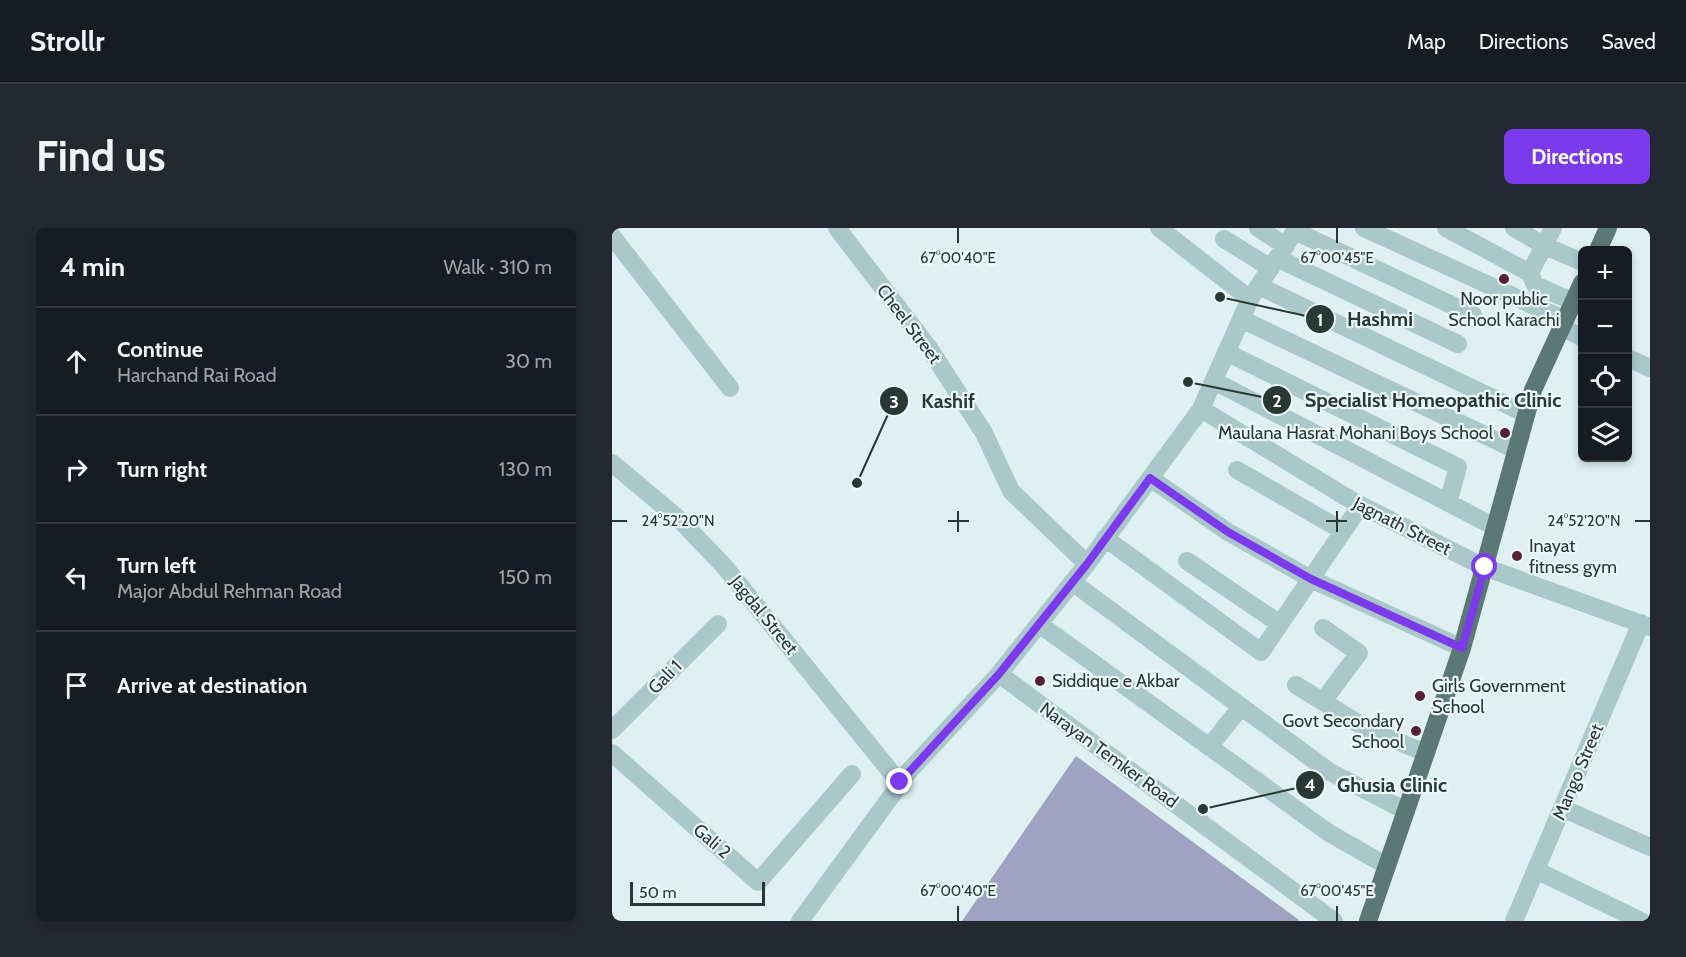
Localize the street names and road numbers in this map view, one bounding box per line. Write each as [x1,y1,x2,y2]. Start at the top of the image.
street label: Cheel Street [872,280,946,368]
street label: Jagnath Street [1349,492,1455,560]
street label: Jagdal Street [725,570,803,659]
street label: Gali 1 [644,656,686,698]
street label: Narayan Temker Road [1036,697,1182,813]
street label: Mango Street [1548,721,1608,823]
street label: Gali 2 [689,819,735,863]

